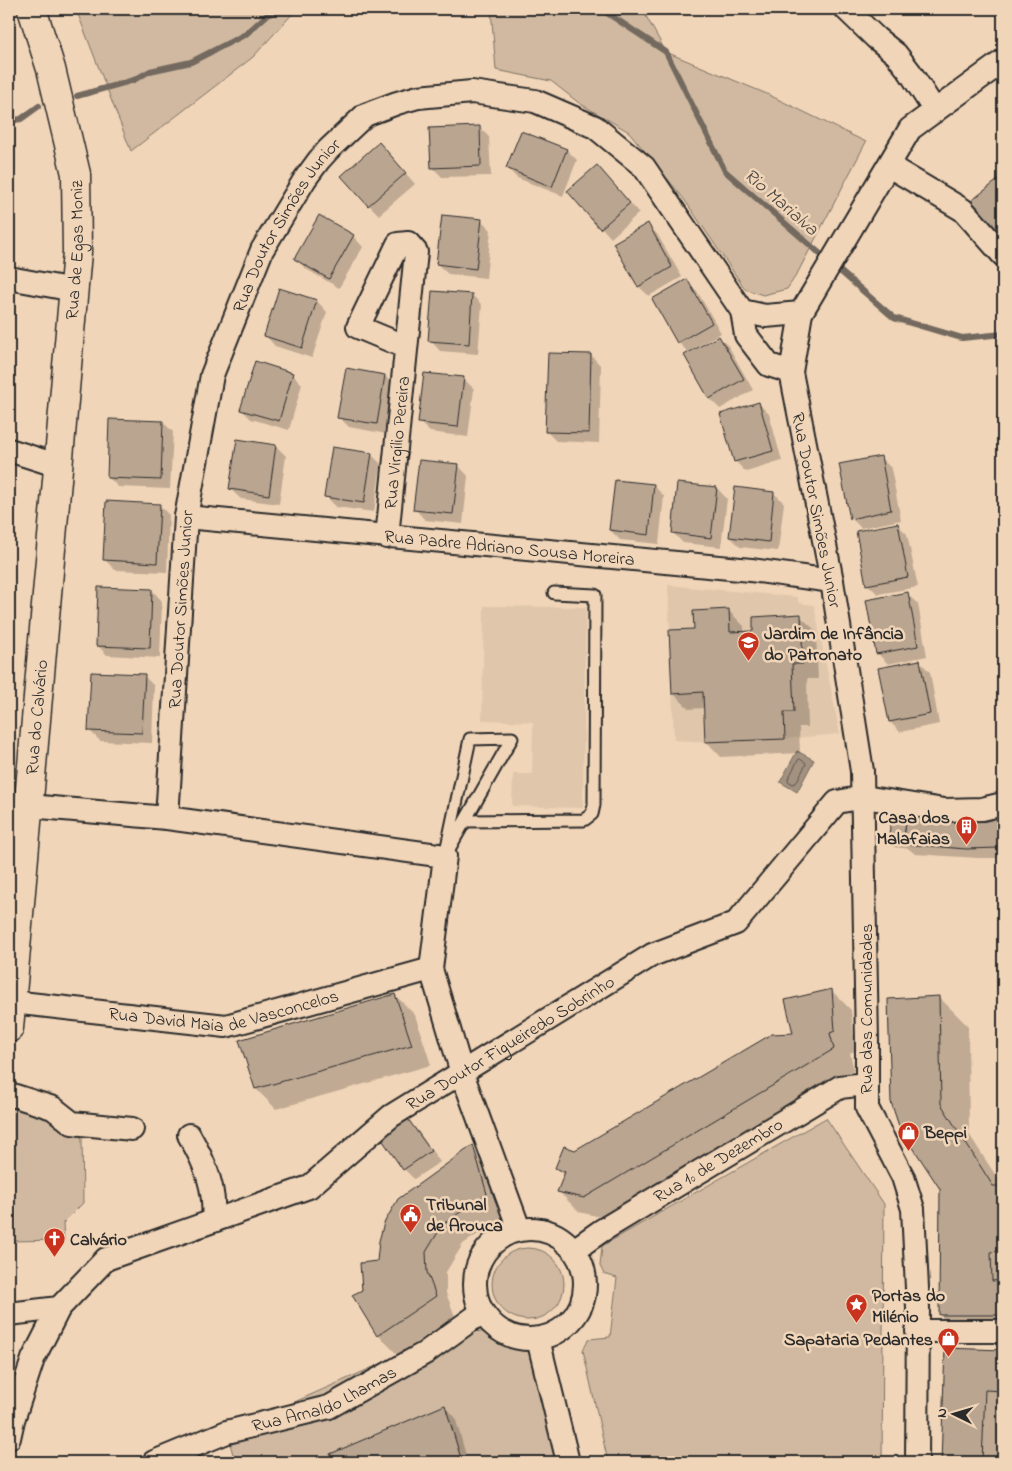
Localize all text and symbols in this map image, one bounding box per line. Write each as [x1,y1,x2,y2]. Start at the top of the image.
street label: Rua Doutor Simões Junior [227,133,348,317]
water label: Rio Marialva [737,163,824,243]
street label: Rua de Egas Moniz [60,180,93,321]
street label: Rua Virgílio Pereira [379,375,418,511]
street label: Rua Doutor Simões Junior [783,410,847,611]
street label: Rua Doutor Simões Junior [163,508,202,710]
street label: Rua Padre Adriano Sousa Moreira [383,525,636,574]
place label: Jardim de Infância do Patronato [764,622,904,669]
school or university icon: Jardim de Infância do Patronato [736,631,760,662]
street label: Rua do Calvário [20,659,56,776]
place label: Casa dos Malafaias [876,806,950,853]
building icon: Casa dos Malafaias [954,815,978,846]
street label: Rua das Comunidades [855,924,881,1094]
street label: Rua Doutor Figueiredo Sobrinho [402,970,620,1119]
street label: Rua David Maia de Vasconcelos [107,984,342,1041]
street label: Rua 1º de Dezembro [649,1113,789,1211]
shop icon: Beppi [896,1120,920,1151]
place label: Beppi [923,1121,967,1147]
place label: Tribunal de Arouca [426,1193,503,1240]
public building icon: Tribunal de Arouca [398,1202,422,1233]
church icon: Calvário [42,1227,66,1258]
place label: Calvário [70,1228,127,1254]
place label: Portas do Milénio [872,1284,945,1331]
place icon: Portas do Milénio [844,1293,868,1324]
shop icon: Sapataria Pedantes [937,1327,961,1358]
place label: Sapataria Pedantes [784,1328,933,1354]
street label: Rua Arnaldo Lhamas [249,1360,402,1440]
north arrow [930,1388,980,1438]
text: N [932,1407,953,1419]

